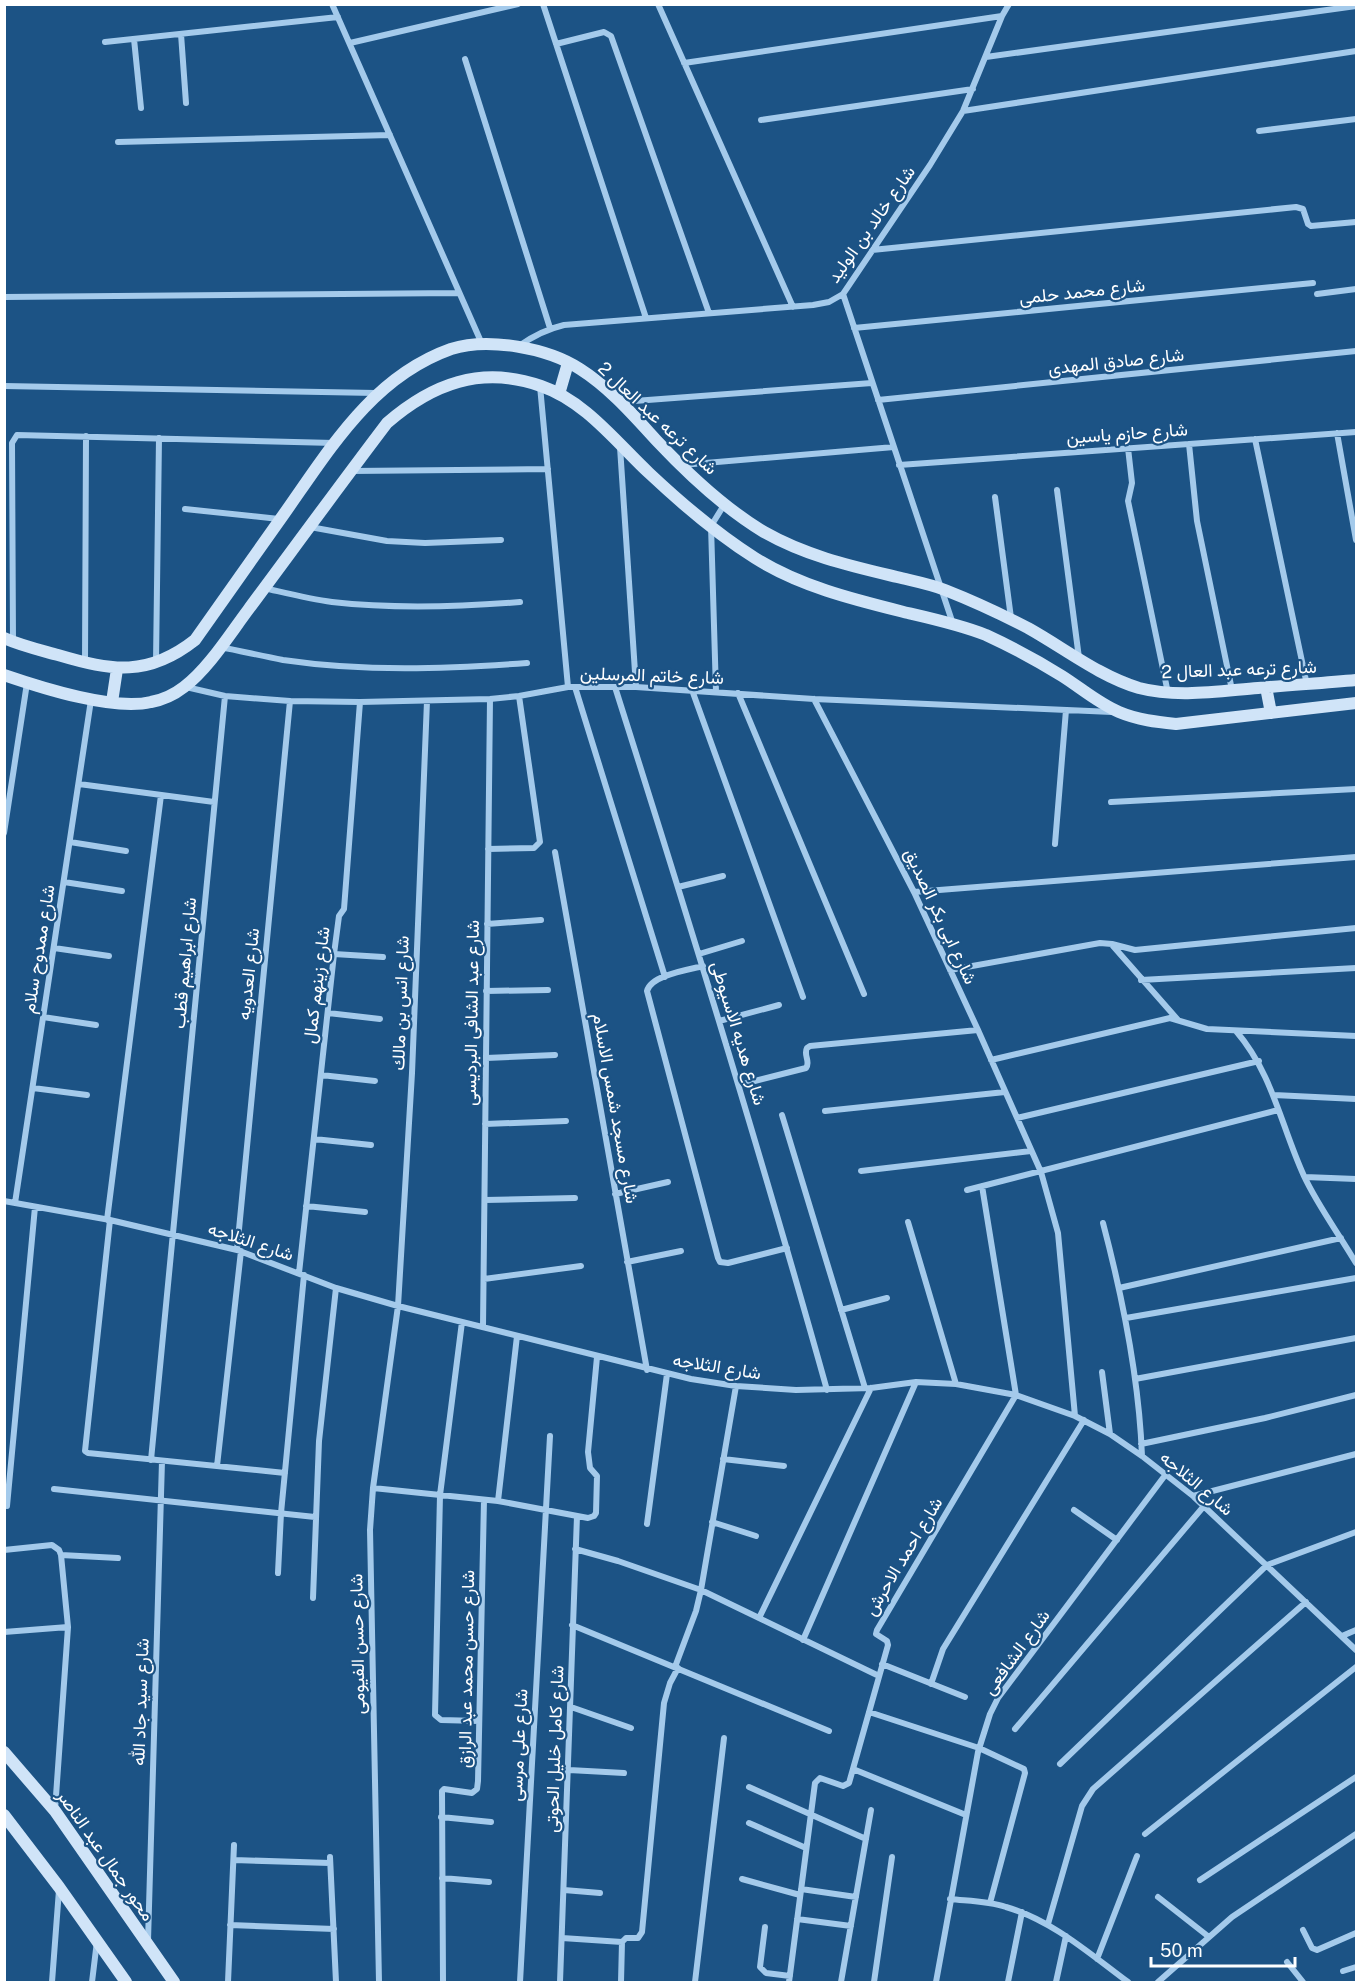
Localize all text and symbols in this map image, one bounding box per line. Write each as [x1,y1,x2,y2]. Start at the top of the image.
street label: شارع خالد بن الوليد [823,162,921,288]
street label: شارع محمد حلمى [1018,274,1146,310]
street label: شارع صادق المهدى [1047,343,1185,381]
street label: شارع ترعه عبد العال 2 [593,357,722,480]
street label: شارع حازم ياسين [1066,418,1189,450]
street label: شارع ترعه عبد العال 2 [1161,656,1317,684]
street label: شارع خاتم المرسلين [580,662,724,690]
street label: شارع ابى بكر الصديق [898,845,982,988]
street label: شارع ممدوح سلام [17,883,61,1015]
street label: شارع ابراهيم قطب [168,896,202,1030]
street label: شارع عبد الشافى البرديسى [459,920,485,1106]
street label: شارع زينهم كمال [298,925,336,1045]
street label: شارع العدويه [233,927,265,1021]
street label: شارع انس بن مالك [387,935,415,1071]
street label: شارع هديه الاسيوطى [705,958,771,1108]
street label: شارع مسجد شمس الاسلام [587,1011,643,1205]
street label: شارع الثلاجه [205,1217,297,1267]
street label: شارع الثلاجه [671,1349,763,1385]
street label: شارع الثلاجه [1155,1446,1238,1521]
street label: شارع احمد الاحرش [859,1493,948,1620]
street label: شارع حسن محمد عبد الرازق [454,1570,480,1768]
street label: شارع حسن الفيومى [345,1573,371,1715]
street label: شارع الشافعى [978,1605,1056,1700]
street label: شارع سيد جاد الله [127,1638,155,1766]
street label: شارع كامل خليل الحوتى [541,1665,569,1833]
street label: شارع على مرسى [505,1688,533,1802]
street label: محور جمال عبد الناصر [52,1785,159,1925]
scale bar [1151,1930,1295,1968]
text: 50 m [1160,1940,1203,1961]

